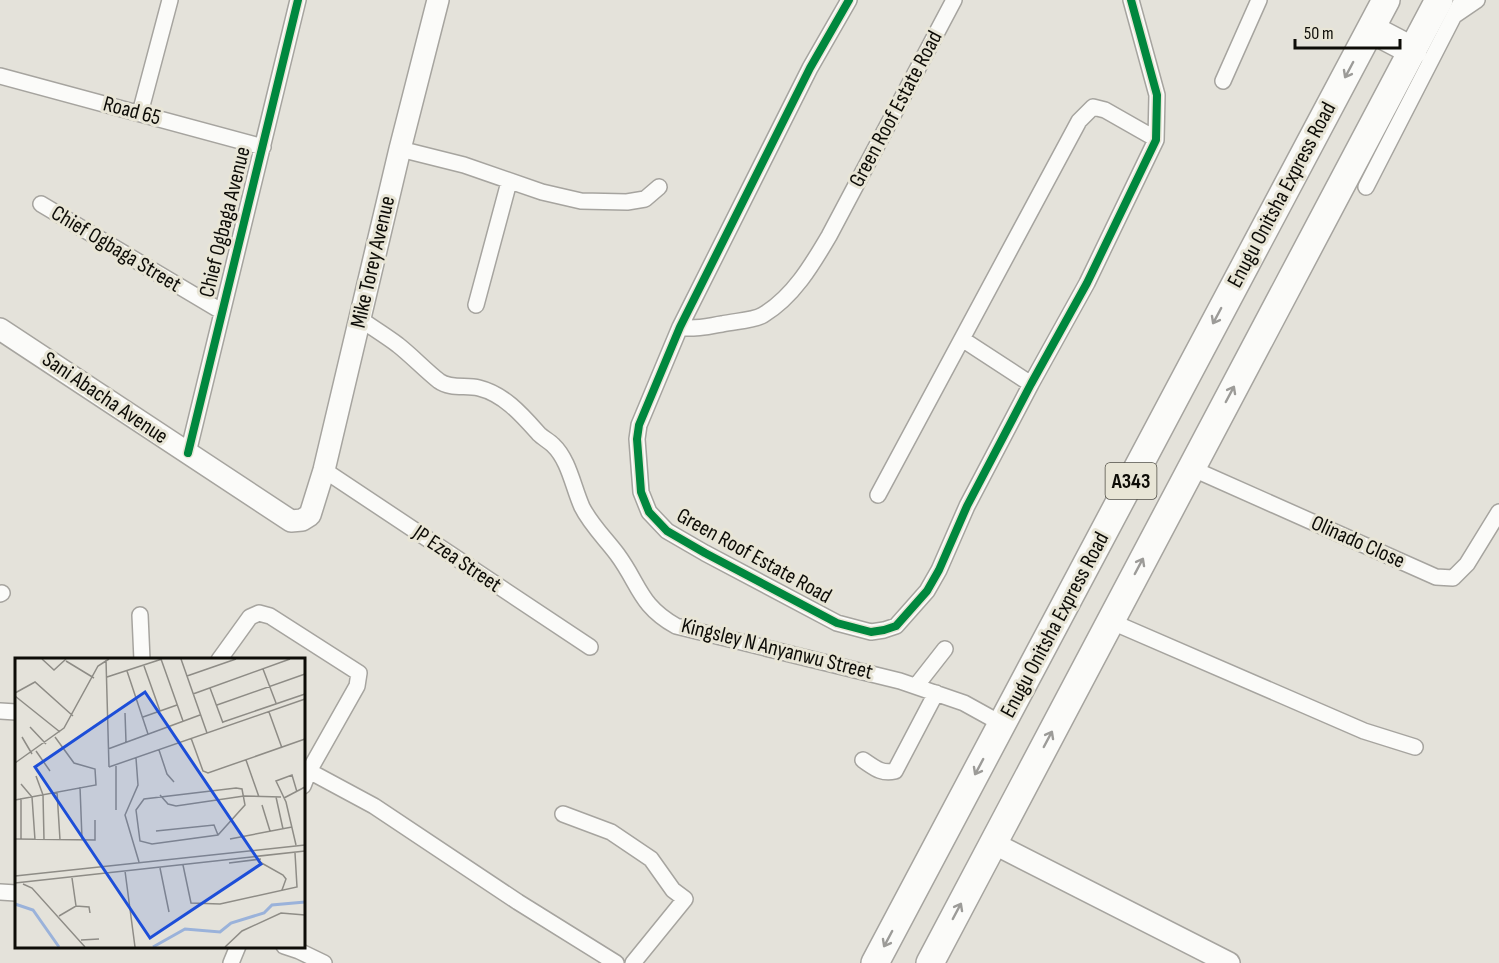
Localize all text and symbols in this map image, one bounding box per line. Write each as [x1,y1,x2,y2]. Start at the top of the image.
scale bar [1295,12,1400,50]
text: 50 m [1304,23,1334,44]
street label: Green Roof Estate Road [843,26,949,192]
one-way arrow [1343,61,1354,79]
street label: Road 65 [100,90,164,132]
street label: Enugu Onitsha Express Road [1222,98,1342,292]
street label: Chief Ogbaga Avenue [193,144,257,300]
street label: Mike Torey Avenue [345,193,401,331]
street label: Chief Ogbaga Street [46,200,186,299]
one-way arrow [1211,307,1222,325]
street label: Sani Abacha Avenue [37,346,173,450]
one-way arrow [1224,386,1236,403]
road number: A343 [1106,463,1156,499]
street label: Green Roof Estate Road [672,502,836,610]
street label: Olinado Close [1307,509,1409,575]
street label: JP Ezea Street [407,519,507,599]
street label: Enugu Onitsha Express Road [995,528,1115,722]
one-way arrow [1134,558,1145,576]
street label: Kingsley N Anyanwu Street [678,612,876,686]
inset map [15,658,304,948]
one-way arrow [1043,730,1054,748]
one-way arrow [973,758,985,775]
one-way arrow [951,903,963,920]
one-way arrow [882,930,893,948]

